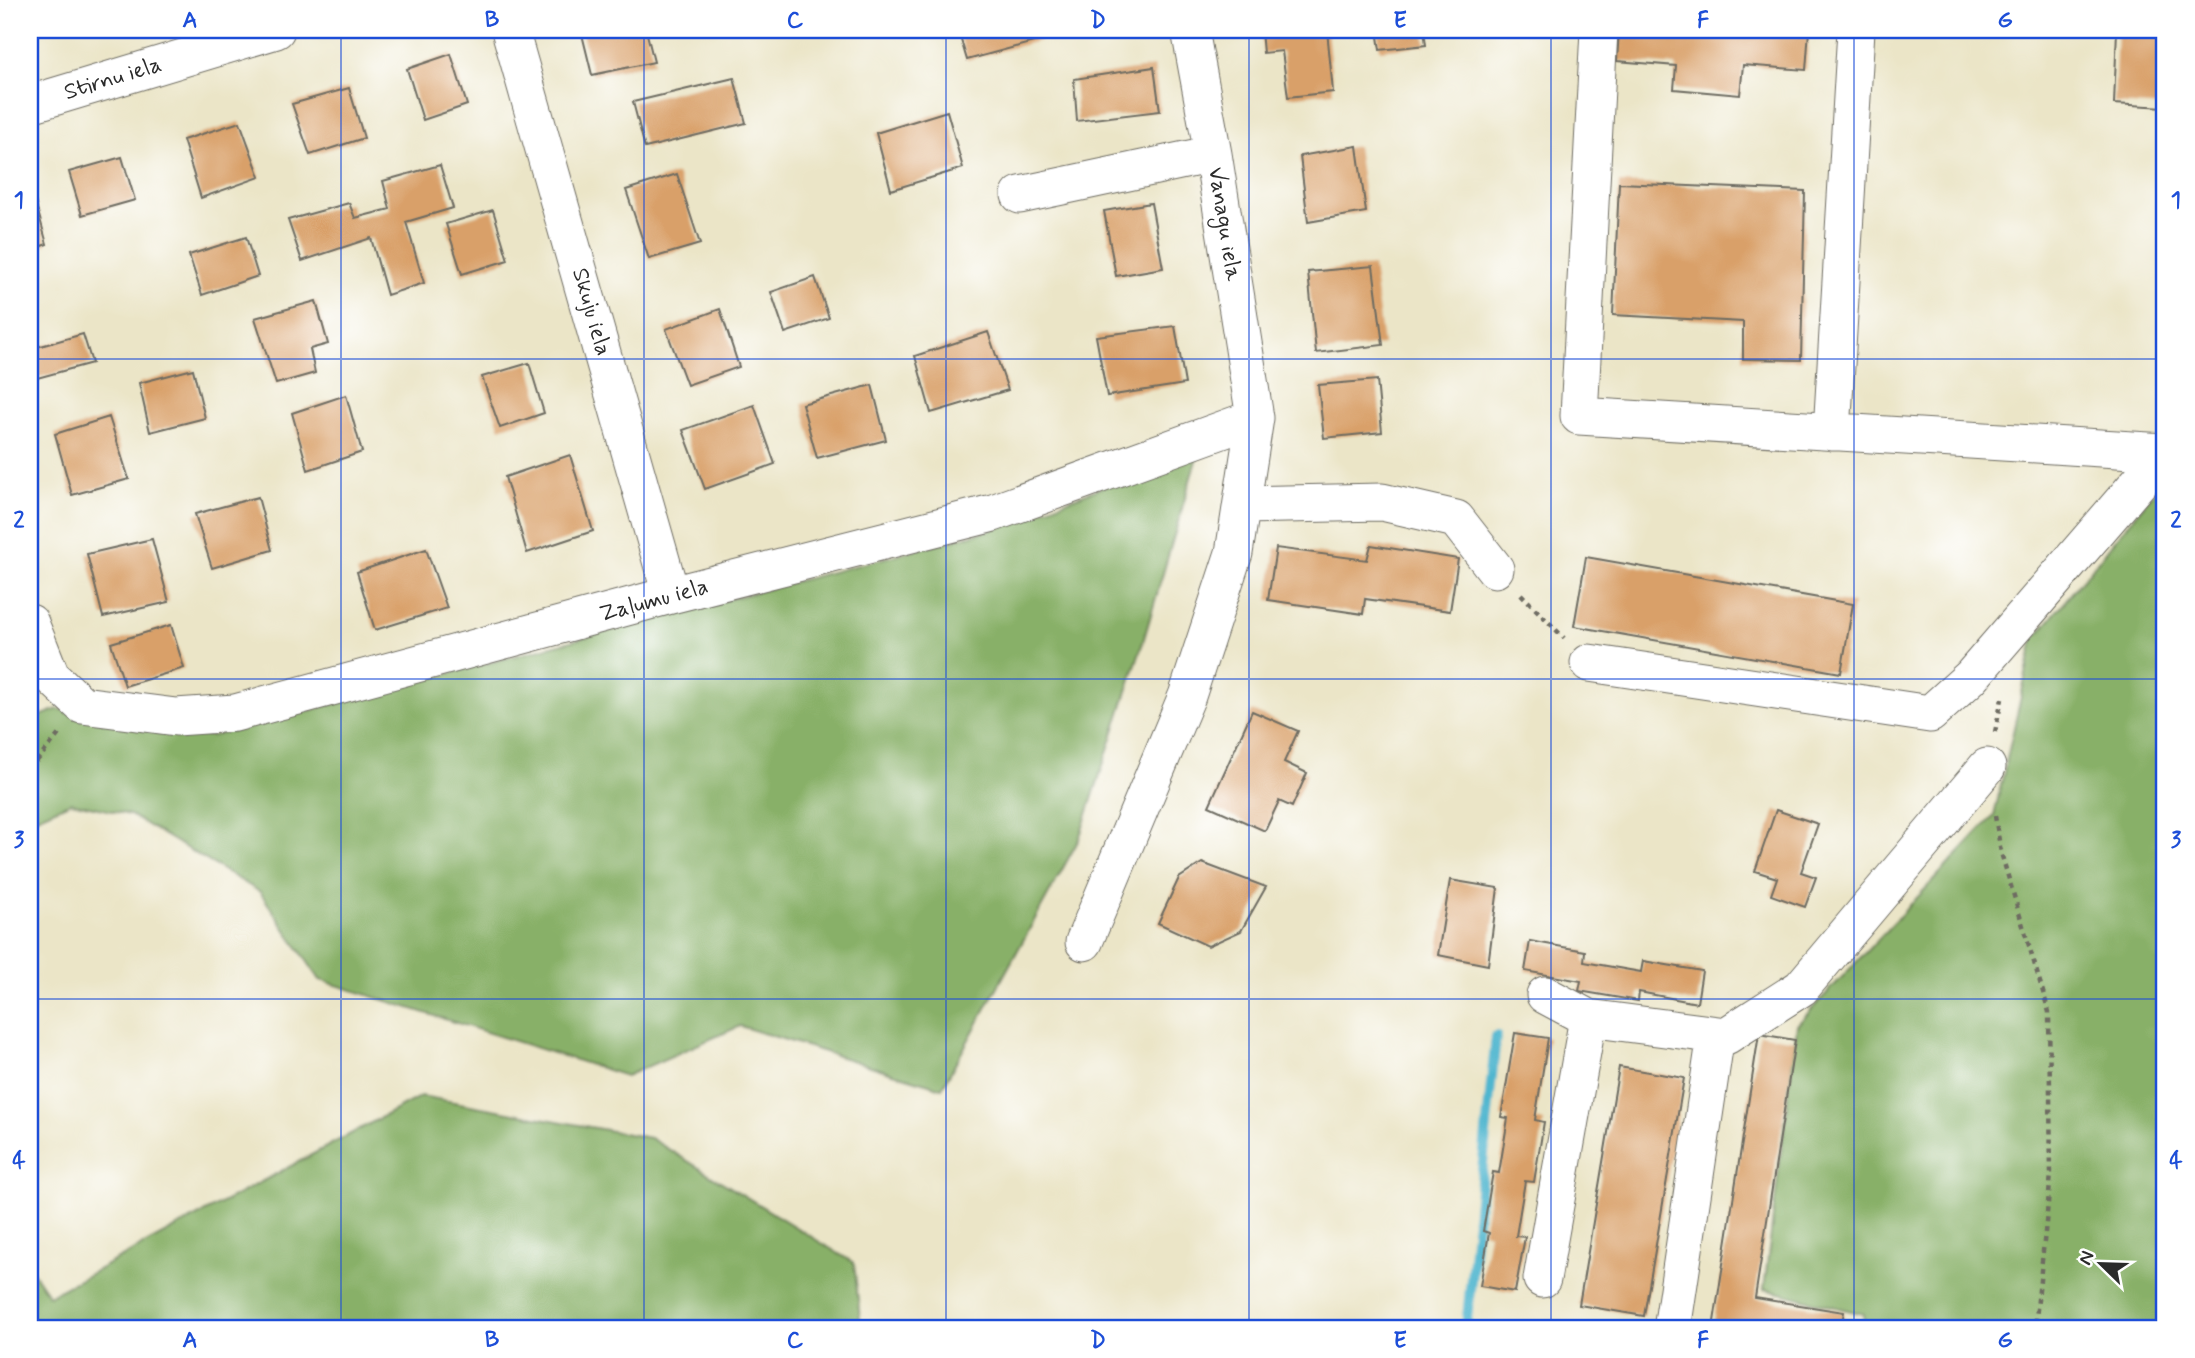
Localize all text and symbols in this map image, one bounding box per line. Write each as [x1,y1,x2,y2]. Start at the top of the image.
text: A [182,6,198,36]
text: B [485,6,500,36]
text: C [787,6,804,36]
text: D [1090,6,1106,36]
text: E [1393,6,1407,36]
text: F [1697,6,1709,36]
text: G [1997,6,2013,36]
street label: Stirnu iela [61,50,165,108]
street label: Vanagu iela [1198,165,1248,284]
text: 1 [14,186,24,216]
text: 1 [2171,186,2181,216]
street label: Skuju iela [564,265,618,359]
text: 2 [13,506,25,536]
text: 2 [2170,506,2182,536]
street label: Zaļumu iela [596,572,712,630]
text: 3 [14,826,25,856]
text: 3 [2171,826,2182,856]
text: 4 [12,1146,26,1176]
text: 4 [2169,1146,2183,1176]
north arrow [2066,1228,2136,1298]
text: N [2073,1247,2101,1269]
text: A [182,1326,198,1356]
text: B [485,1326,500,1356]
text: C [787,1326,804,1356]
text: D [1090,1326,1106,1356]
text: E [1393,1326,1407,1356]
text: F [1697,1326,1709,1356]
text: G [1997,1326,2013,1356]

